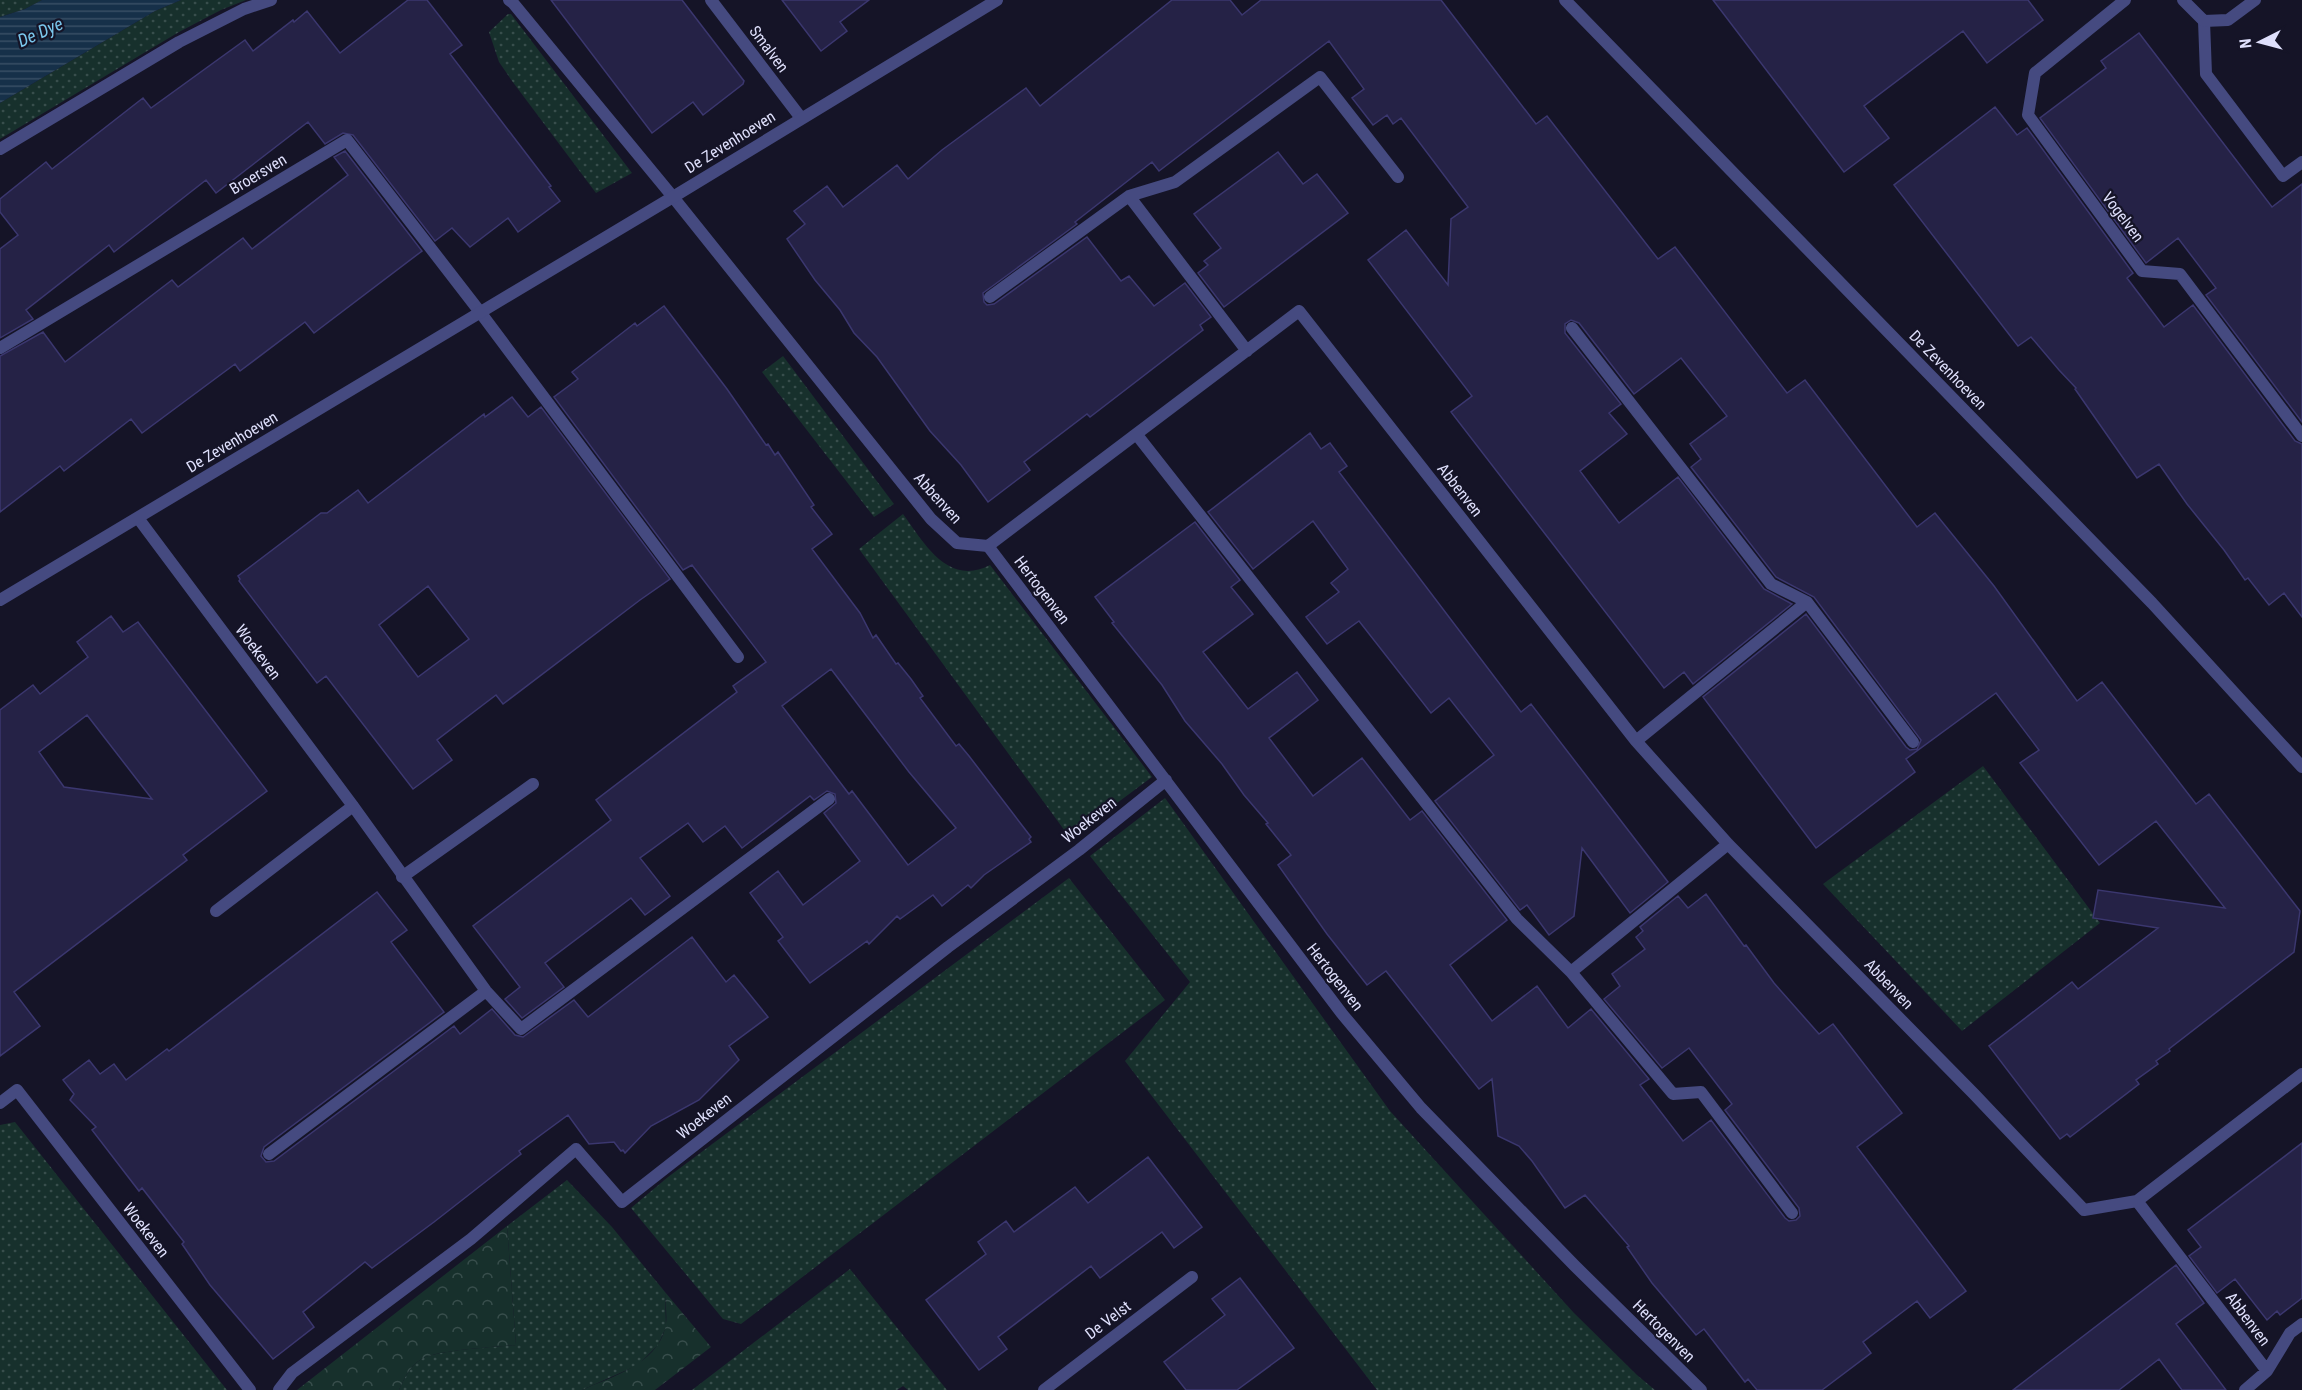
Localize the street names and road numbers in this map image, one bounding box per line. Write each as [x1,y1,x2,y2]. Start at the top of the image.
street label: Smalven [745,22,793,76]
street label: De Zevenhoeven [681,107,779,177]
street label: Broersven [226,150,290,198]
street label: Vogelven [2098,188,2148,246]
street label: De Zevenhoeven [1905,326,1991,414]
street label: De Zevenhoeven [183,407,281,477]
street label: Abbenven [1433,460,1487,520]
street label: Abbenven [910,469,966,527]
street label: Hertogenven [1010,552,1074,628]
street label: Woekeven [231,621,285,683]
street label: Woekeven [1058,793,1120,847]
street label: Hertogenven [1303,939,1367,1015]
street label: Abbenven [1861,955,1917,1013]
street label: Woekeven [673,1089,735,1143]
street label: Woekeven [119,1199,173,1261]
street label: Abbenven [2222,1288,2274,1350]
street label: Hertogenven [1629,1296,1699,1366]
street label: De Velst [1081,1297,1135,1343]

